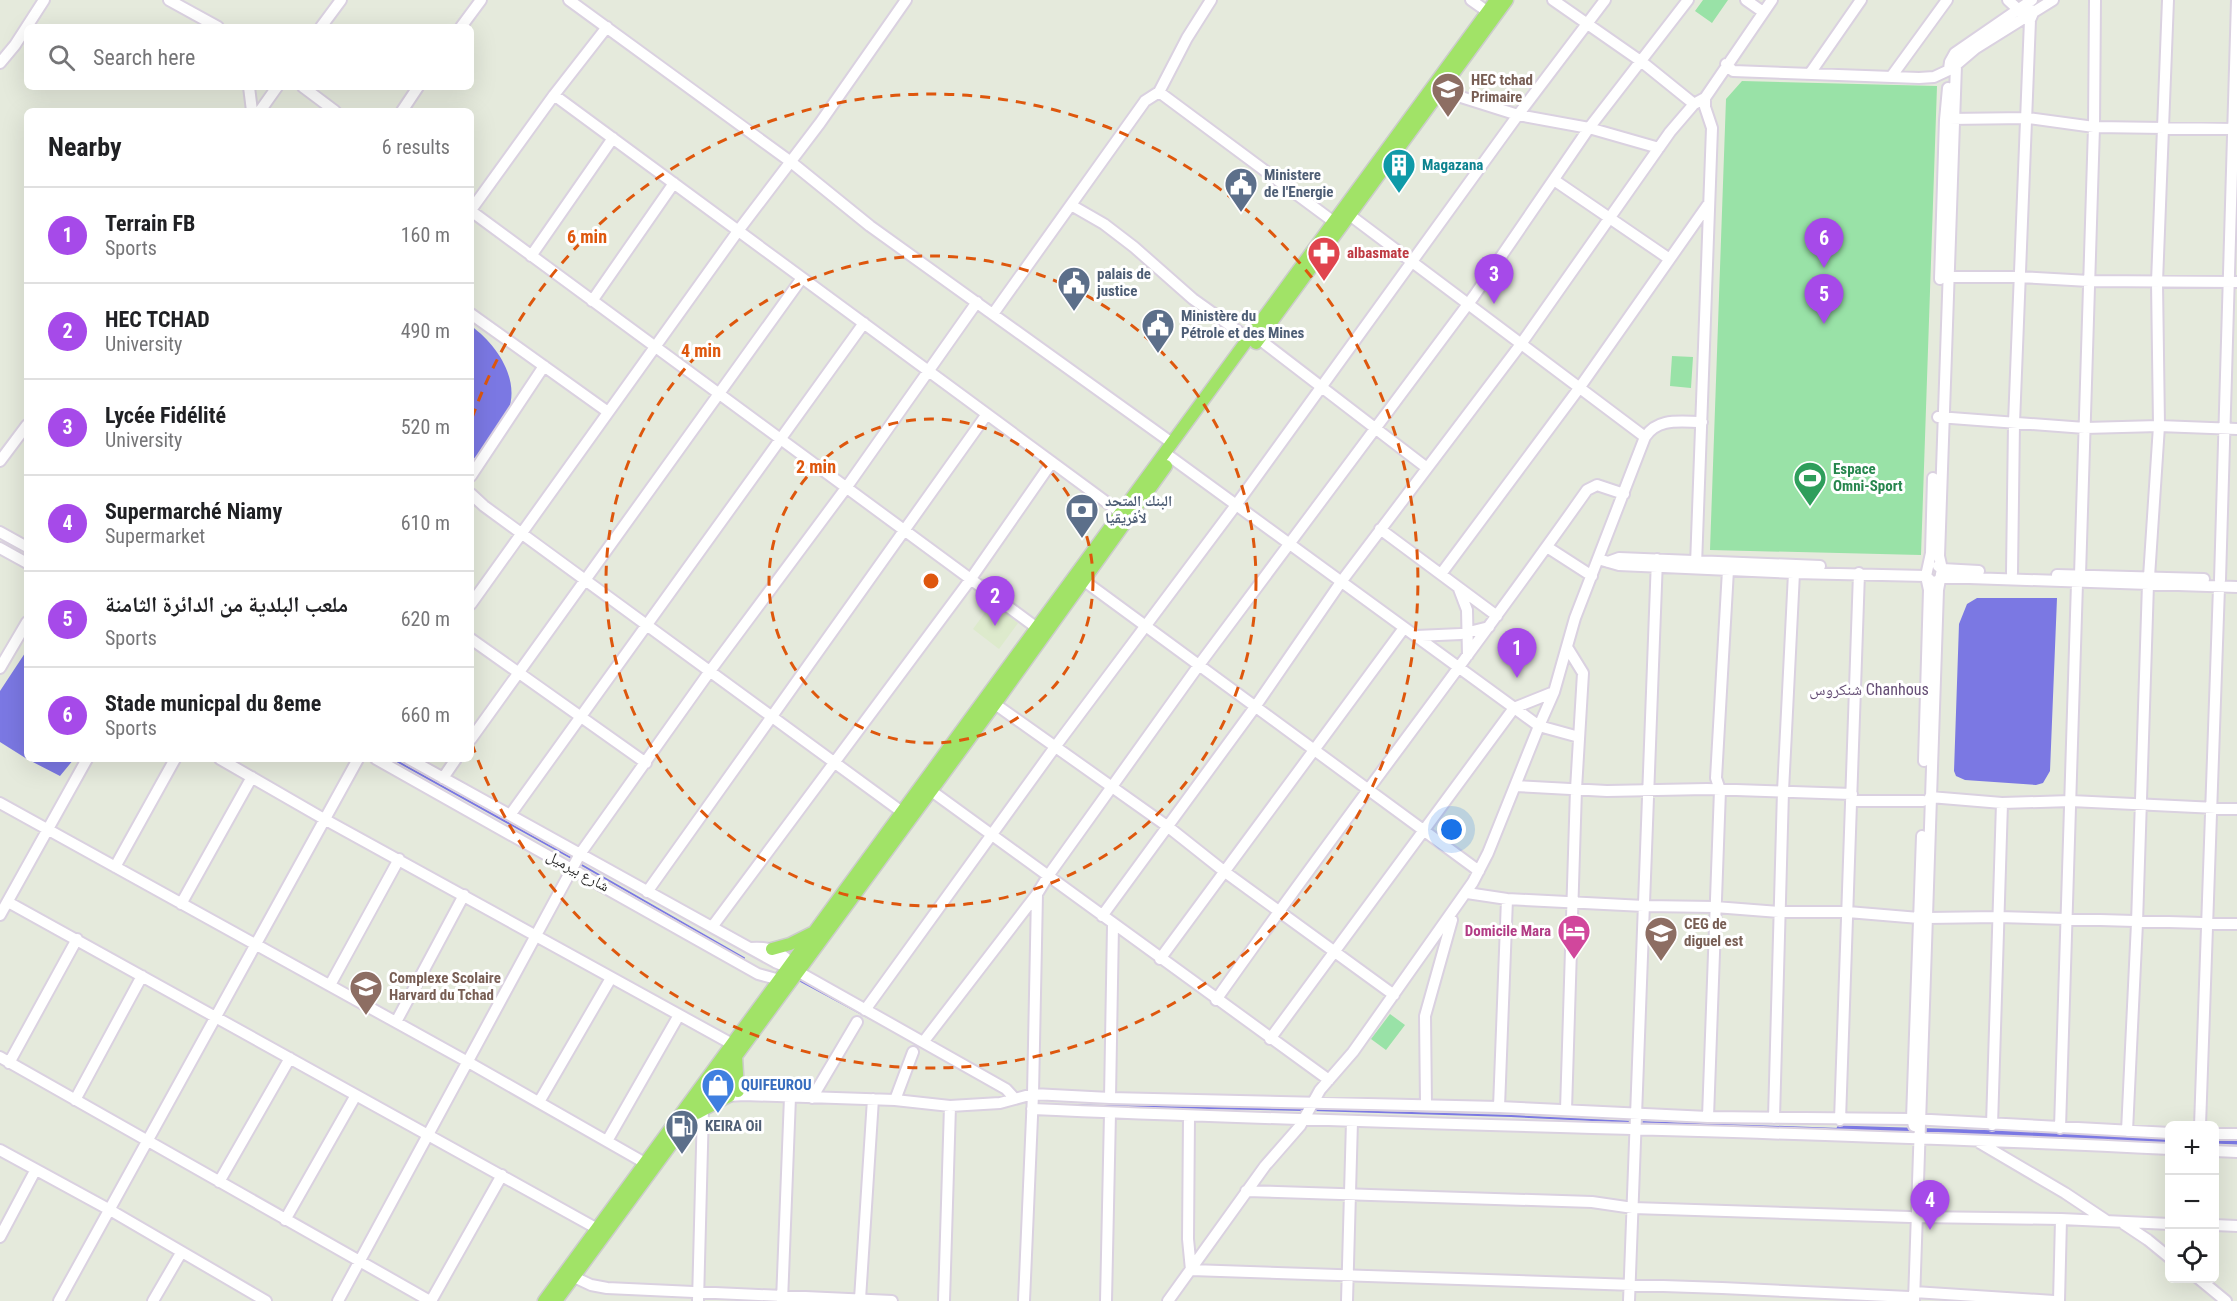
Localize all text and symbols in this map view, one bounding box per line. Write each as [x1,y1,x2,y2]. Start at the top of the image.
search box [24,24,474,90]
icon: search [45,41,78,74]
text: Search here [93,45,195,70]
school or university icon: HEC tchad Primaire [1430,71,1466,118]
place label: HEC tchad Primaire [1471,71,1533,106]
text: Nearby [48,132,122,162]
text: 6 results [382,135,450,159]
building icon: Magazana [1381,147,1417,194]
place label: Magazana [1422,156,1483,174]
public building icon: Ministere de l'Energie [1223,166,1259,213]
place label: Ministere de l'Energie [1264,166,1334,201]
text: Terrain FB [105,211,195,236]
pin: 6 [1804,218,1844,268]
text: 1 [62,223,73,247]
text: 160 m [401,223,450,247]
text: 6 min [567,226,607,247]
pharmacy icon: albasmate [1306,235,1342,282]
text: Sports [105,236,157,260]
place label: albasmate [1347,244,1409,262]
pin: 3 [1474,254,1514,304]
public building icon: palais de justice [1056,265,1092,312]
place label: palais de justice [1096,265,1151,300]
pin: 5 [1804,274,1844,324]
text: HEC TCHAD [105,307,210,332]
public building icon: Ministère du Pétrole et des Mines [1140,307,1176,354]
place label: Ministère du Pétrole et des Mines [1181,307,1305,342]
text: 2 [62,319,73,343]
text: 490 m [401,319,450,343]
text: University [105,332,182,356]
text: 4 min [681,340,721,361]
text: Lycée Fidélité [105,403,226,428]
text: 3 [62,415,73,439]
text: 520 m [401,415,450,439]
text: University [105,428,182,452]
text: 2 min [796,456,836,477]
sports icon: Espace Omni-Sport [1792,460,1828,507]
place label: Espace Omni-Sport [1833,460,1903,495]
bank icon: البنك المتحد لأفريقيا [1064,492,1100,539]
place label: البنك المتحد لأفريقيا [1105,492,1172,527]
text: Supermarché Niamy [105,499,282,524]
text: 4 [62,511,73,535]
text: 610 m [401,511,450,535]
text: Supermarket [105,524,205,548]
centre of rings [921,571,941,591]
pin: 2 [976,576,1014,626]
text: ملعب البلدية من الدائرة الثامنة [105,592,348,617]
text: 5 [62,607,73,631]
text: 620 m [401,607,450,631]
text: Sports [105,626,157,650]
pin: 1 [1498,628,1537,678]
district label: شنكروس Chanhous [1809,680,1929,700]
text: Stade municpal du 8eme [105,691,321,716]
text: 6 [62,703,73,727]
text: 660 m [401,703,450,727]
text: Sports [105,716,157,740]
your location [1437,815,1466,844]
street label: شارع بيرميل [543,846,612,896]
hotel icon: Domicile Mara [1556,913,1592,960]
school or university icon: CEG de diguel est [1643,915,1679,962]
place label: CEG de diguel est [1684,915,1744,950]
place label: Domicile Mara [1465,922,1551,940]
school or university icon: Complexe Scolaire Harvard du Tchad [348,969,384,1016]
place label: Complexe Scolaire Harvard du Tchad [389,969,501,1004]
shop icon: QUIFEUROU [700,1067,736,1114]
place label: QUIFEUROU [741,1076,812,1094]
fuel station icon: KEIRA Oil [664,1108,700,1155]
place label: KEIRA Oil [705,1117,762,1135]
map controls [2165,1121,2219,1283]
button: + [2165,1121,2219,1175]
button: − [2165,1175,2219,1229]
pin: 4 [1910,1180,1950,1230]
button: locate [2165,1229,2219,1283]

